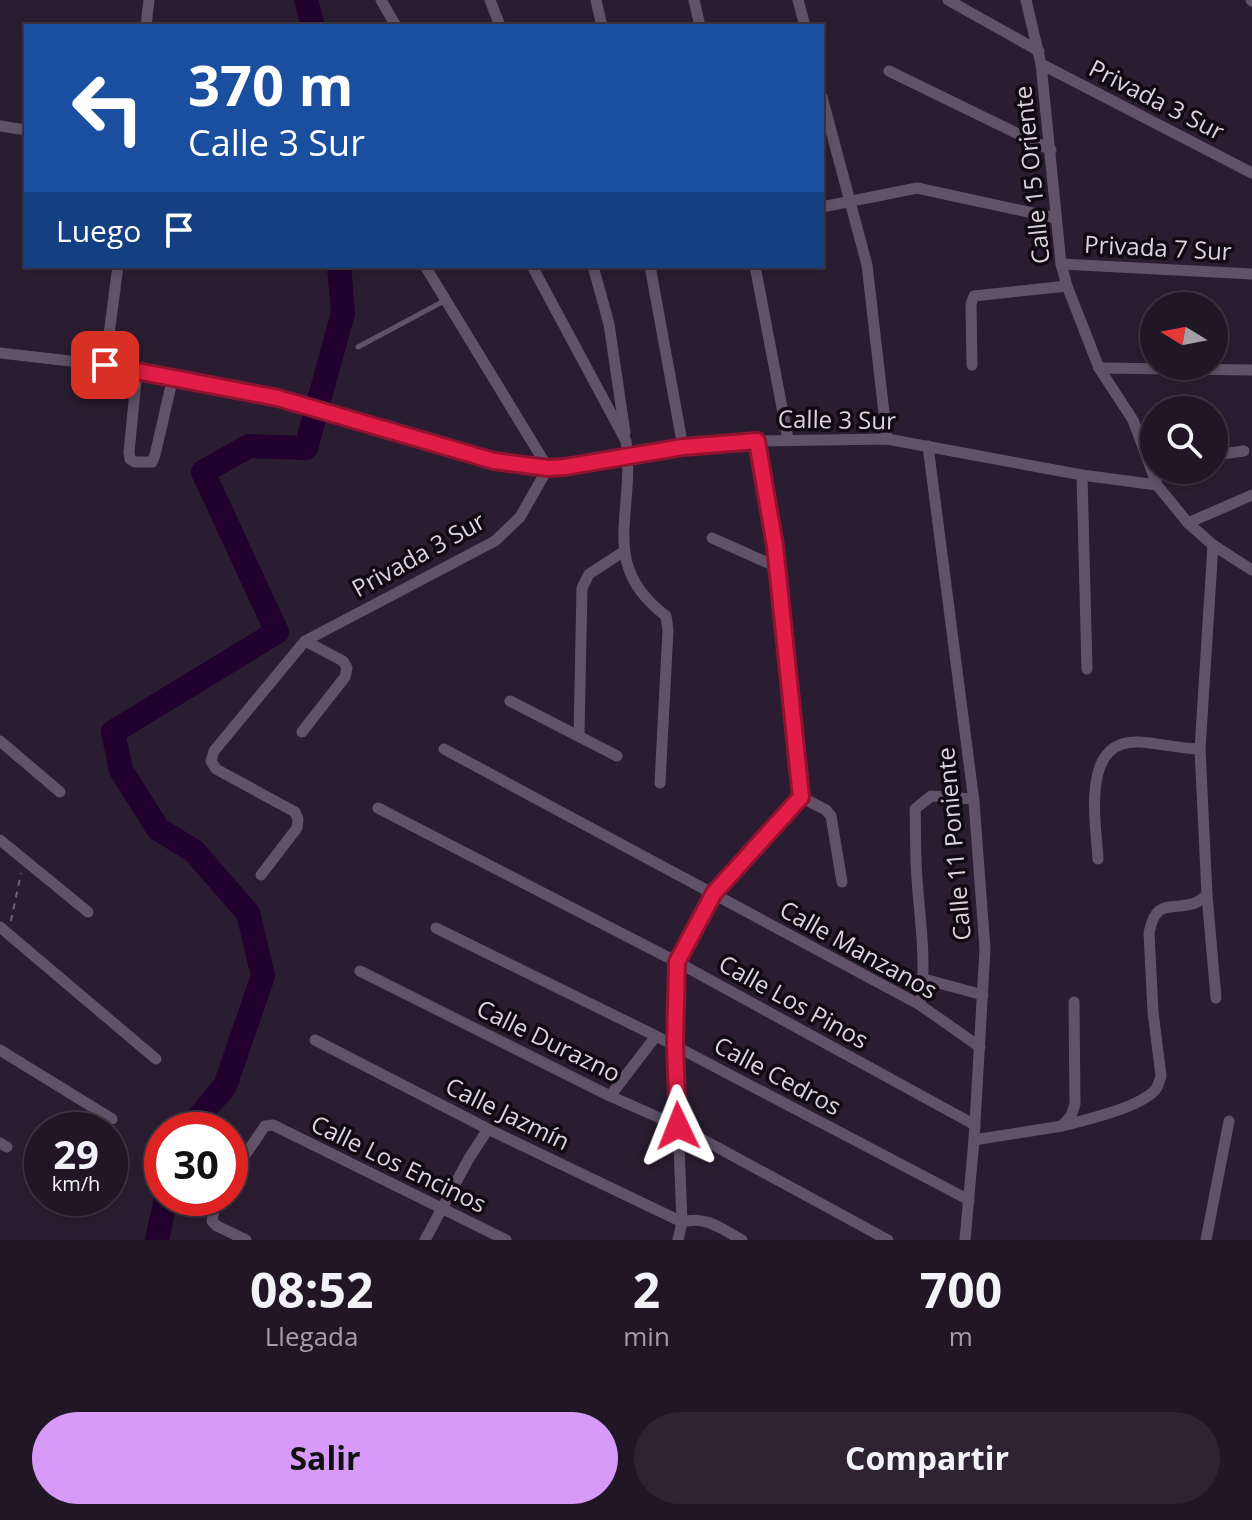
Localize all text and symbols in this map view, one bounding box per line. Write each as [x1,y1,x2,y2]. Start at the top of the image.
text: 370 m [188,46,354,122]
street label: Privada 3 Sur [1084,51,1230,147]
icon: left [56,56,160,160]
street label: Calle 15 Oriente [1005,84,1057,266]
text: Calle 3 Sur [188,118,365,167]
icon: arrive [157,208,201,252]
text: Luego [56,210,141,251]
street label: Privada 7 Sur [1083,227,1233,267]
north arrow [1140,292,1228,380]
map controls [1140,292,1228,484]
pin [71,331,139,399]
icon: arrive [83,343,127,387]
button: search [1140,396,1228,484]
street label: Calle 3 Sur [778,401,896,437]
street label: Privada 3 Sur [345,504,491,604]
street label: Calle 11 Poniente [928,746,978,942]
street label: Calle Manzanos [774,892,944,1006]
street label: Calle Los Pinos [713,946,875,1056]
street label: Calle Durazno [472,991,626,1089]
street label: Calle Cedros [709,1028,847,1122]
street label: Calle Jazmín [440,1069,576,1157]
position arrow [636,1084,720,1168]
street label: Calle Los Encinos [306,1106,492,1220]
speed limit sign: 30 [144,1112,248,1216]
text: 29 [53,1126,99,1181]
text: km/h [52,1170,100,1197]
text: 08:52 [250,1257,373,1322]
text: 2 [633,1257,660,1322]
text: 700 [920,1257,1002,1322]
text: Llegada [265,1318,358,1354]
text: min [623,1318,670,1354]
text: m [949,1318,973,1354]
button: Salir [32,1412,618,1504]
button: Compartir [634,1412,1220,1504]

